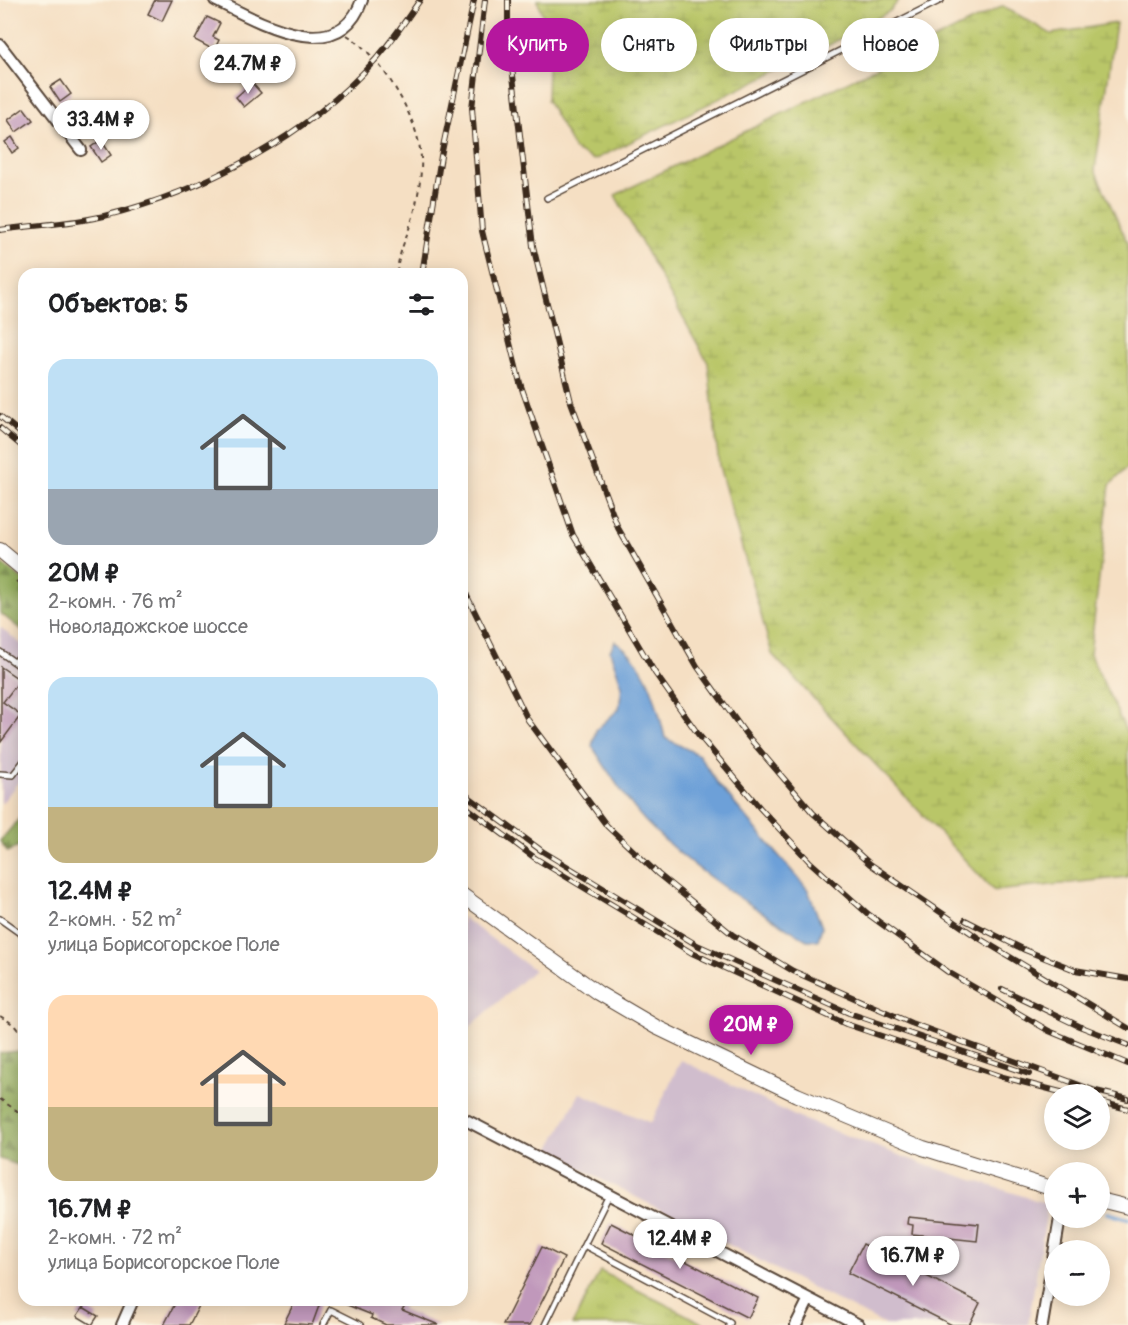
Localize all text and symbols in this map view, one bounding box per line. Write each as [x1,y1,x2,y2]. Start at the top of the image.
chip: Купить [486,18,589,72]
chip: Снять [601,18,697,72]
chip: Фильтры [709,18,829,72]
chip: Новое [841,18,939,72]
pin: 24.7M ₽ [193,44,303,95]
text: 24.7M ₽ [214,51,282,76]
pin: 33.4M ₽ [46,100,156,151]
text: 33.4M ₽ [66,107,136,132]
text: Объектов: 5 [48,288,188,320]
icon: filters [405,288,438,321]
icon: home [189,398,297,506]
text: 20M ₽ [48,557,120,589]
text: 2-комн. · 76 m² [48,589,183,614]
text: Новоладожское шоссе [48,614,248,639]
icon: home [189,716,297,824]
text: 12.4M ₽ [48,875,133,907]
text: 2-комн. · 52 m² [48,907,182,932]
text: улица Борисогорское Поле [48,932,280,957]
pin: 20M ₽ [709,1005,793,1056]
text: 20M ₽ [723,1012,779,1037]
icon: home [189,1034,297,1142]
map controls [1044,1084,1110,1306]
button: layers [1044,1084,1110,1150]
button: + [1044,1162,1110,1228]
text: 16.7M ₽ [48,1193,133,1225]
pin: 12.4M ₽ [625,1219,735,1270]
text: 2-комн. · 72 m² [48,1225,182,1250]
text: 12.4M ₽ [647,1226,713,1251]
pin: 16.7M ₽ [858,1236,968,1287]
button: − [1044,1240,1110,1306]
text: 16.7M ₽ [880,1243,946,1268]
text: улица Борисогорское Поле [48,1250,280,1275]

